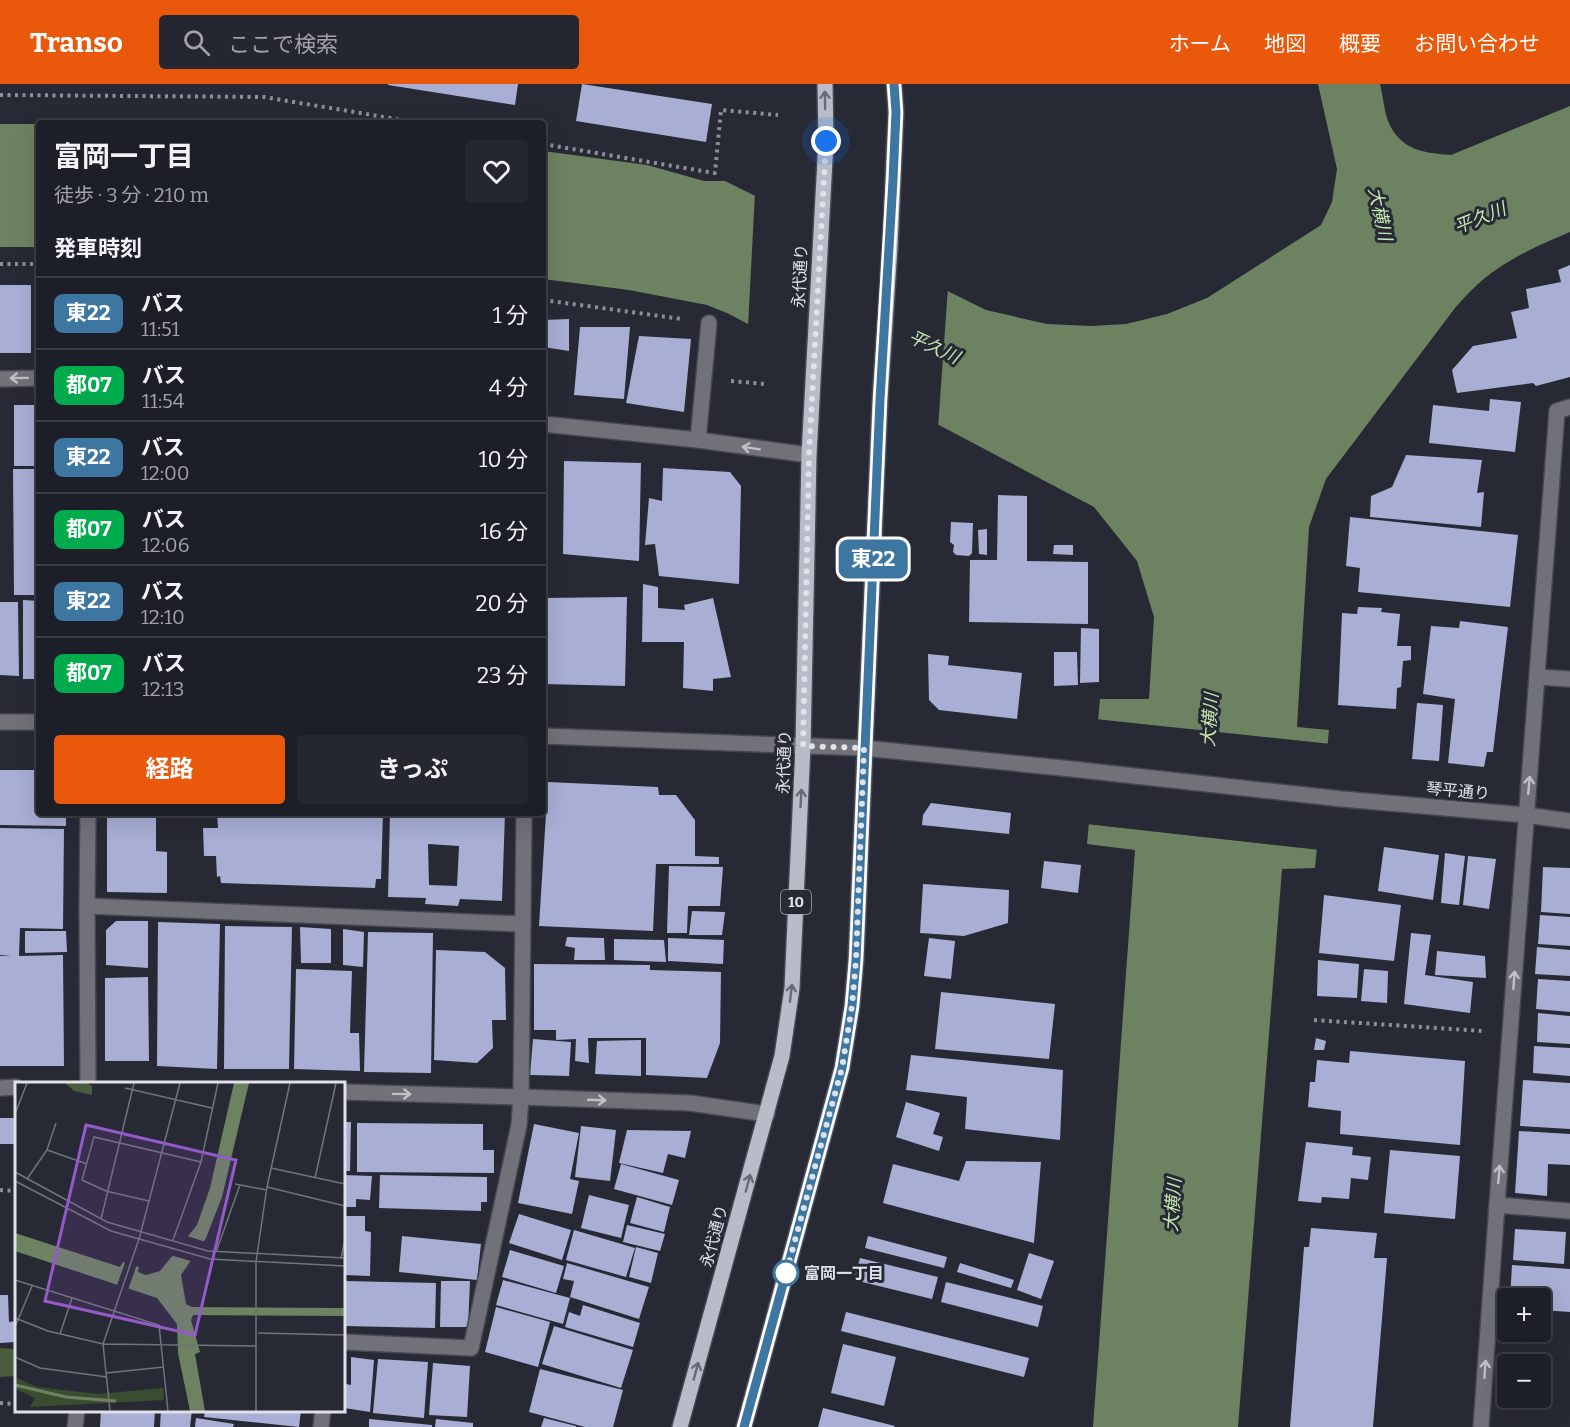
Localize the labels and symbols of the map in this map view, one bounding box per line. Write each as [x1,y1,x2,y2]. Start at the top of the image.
one-way arrow [819,90,831,110]
your location [811,126,841,156]
water label: 大横川 [1364,185,1397,245]
water label: 平久川 [1451,197,1511,238]
street label: 永代通り [789,244,811,308]
water label: 平久川 [905,326,965,369]
one-way arrow [10,372,30,384]
one-way arrow [741,442,761,453]
line badge: 東22 [838,540,908,578]
water label: 大横川 [1197,690,1223,748]
street label: 永代通り [773,730,795,794]
one-way arrow [1524,776,1535,796]
street label: 琴平通り [1425,779,1491,803]
one-way arrow [795,789,806,809]
road number: 10 [781,890,811,914]
one-way arrow [1509,970,1520,990]
one-way arrow [786,983,797,1003]
inset map [15,1082,345,1412]
one-way arrow [391,1088,411,1100]
one-way arrow [586,1094,606,1105]
one-way arrow [1494,1165,1505,1185]
one-way arrow [742,1174,754,1193]
water label: 大横川 [1160,1175,1186,1233]
street label: 永代通り [697,1203,731,1269]
marker: 富岡一丁目 [773,1260,799,1286]
place label: 富岡一丁目 [804,1264,884,1283]
one-way arrow [1480,1359,1491,1379]
one-way arrow [690,1361,702,1380]

